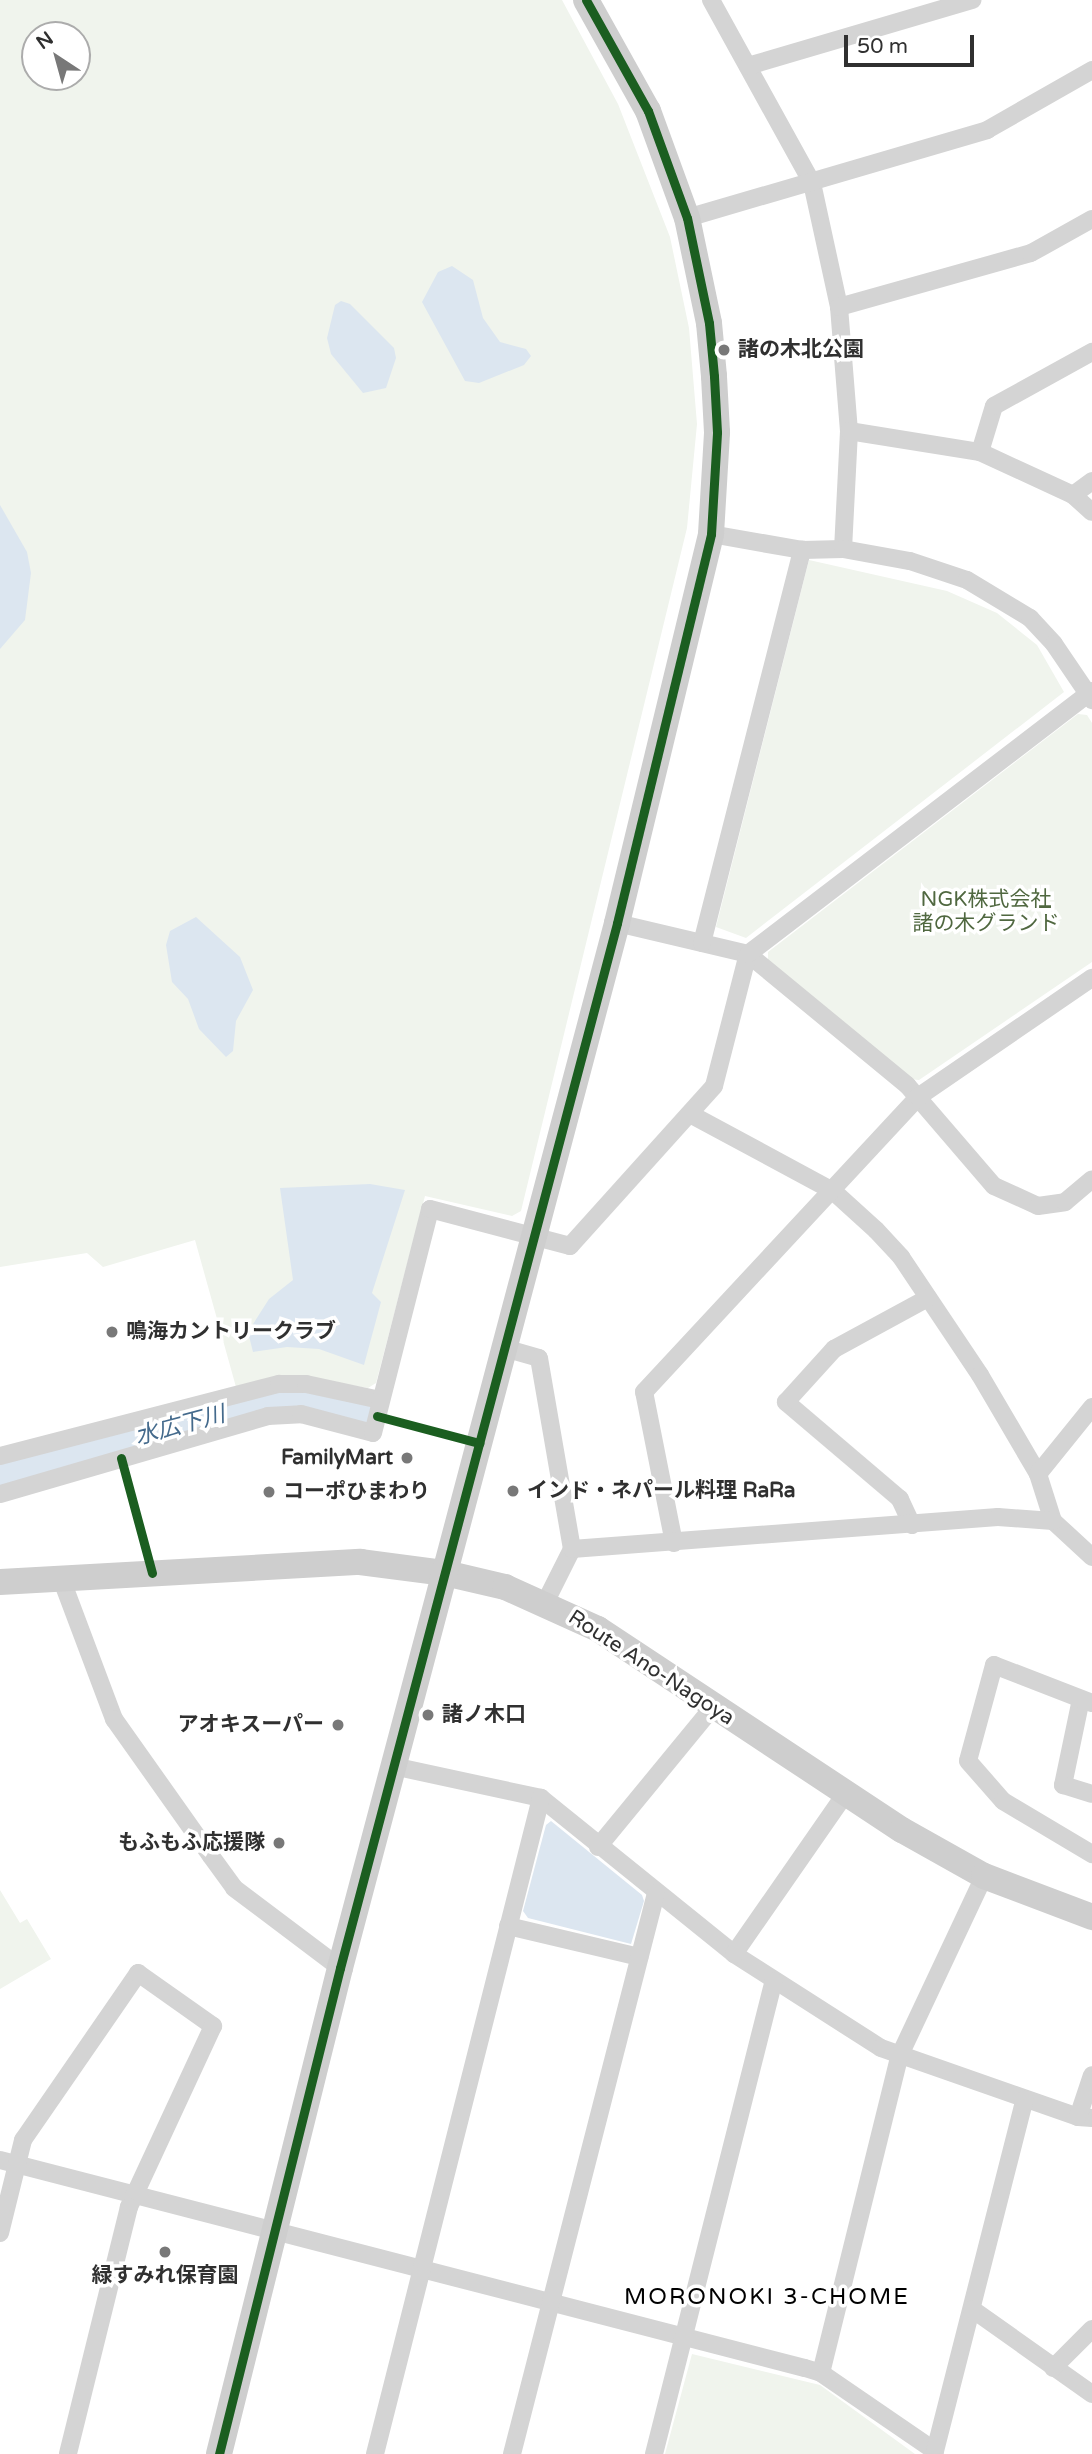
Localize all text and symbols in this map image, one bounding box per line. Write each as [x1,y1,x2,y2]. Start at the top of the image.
north arrow [21,21,91,91]
scale bar [847,21,976,65]
text: N [32,27,57,54]
text: 50 m [857,34,908,59]
place label: 諸の木北公園 [738,337,864,363]
marker: 諸の木北公園 [716,342,732,358]
park label: NGK株式会社 諸の木グランド [913,887,1059,937]
place label: 鳴海カントリークラブ [126,1319,336,1345]
marker: 鳴海カントリークラブ [104,1324,120,1340]
water label: 水広下川 [132,1401,228,1451]
place label: FamilyMart [281,1445,393,1471]
marker: FamilyMart [399,1450,415,1466]
place label: インド・ネパール料理 RaRa [527,1478,796,1504]
place label: コーポひまわり [283,1479,430,1505]
marker: インド・ネパール料理 RaRa [505,1483,521,1499]
marker: コーポひまわり [261,1484,277,1500]
street label: Route Ano-Nagoya [563,1605,739,1731]
place label: 諸ノ木口 [442,1702,526,1728]
marker: 諸ノ木口 [420,1707,436,1723]
place label: アオキスーパー [177,1712,324,1738]
marker: アオキスーパー [330,1717,346,1733]
place label: もふもふ応援隊 [118,1830,265,1856]
marker: もふもふ応援隊 [271,1835,287,1851]
marker: 緑すみれ保育園 [157,2244,173,2260]
place label: 緑すみれ保育園 [92,2263,238,2289]
district label: MORONOKI 3-CHOME [626,2283,908,2311]

